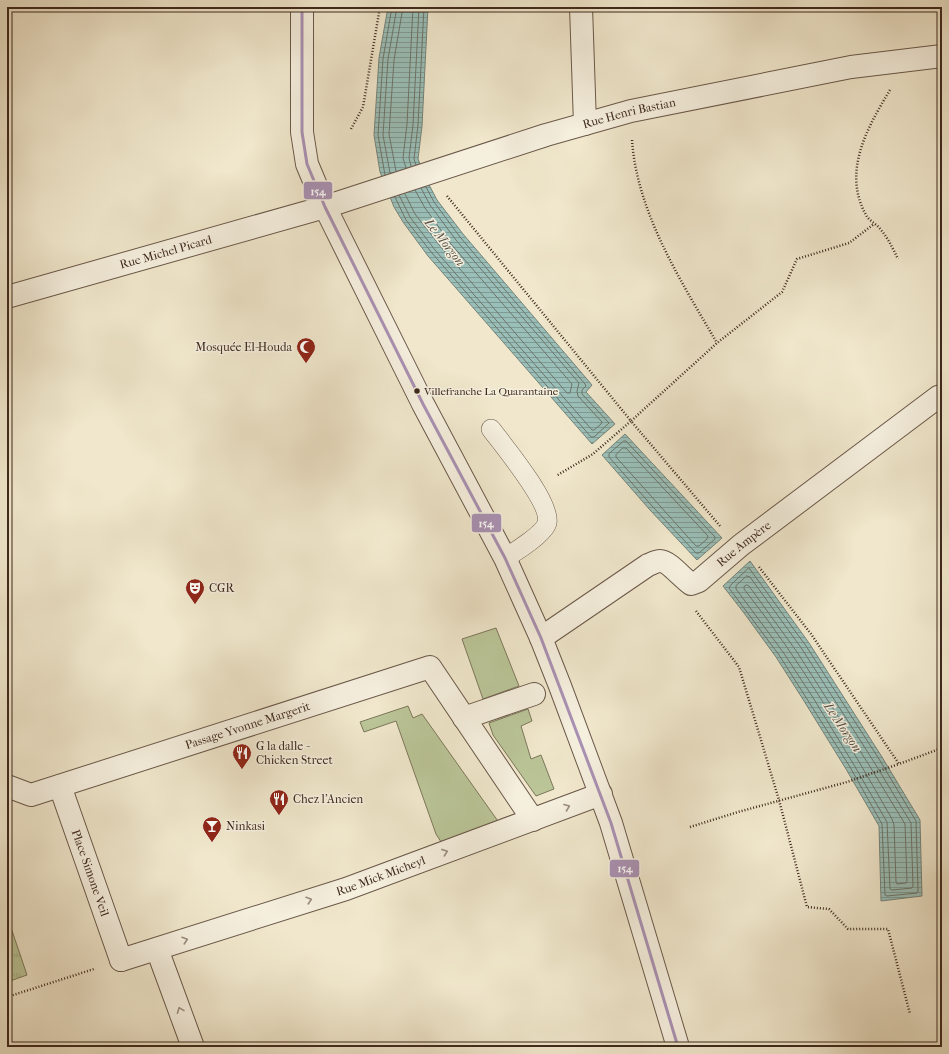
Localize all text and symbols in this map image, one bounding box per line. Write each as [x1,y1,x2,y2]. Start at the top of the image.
street label: Rue Henri Bastian [581,95,677,131]
line badge: 154 [303,181,333,200]
text: 154 [310,185,326,198]
water label: Le Morgon [421,214,468,269]
street label: Rue Michel Picard [118,232,214,272]
mosque icon: Mosquée El-Houda [295,336,317,364]
place label: Mosquée El-Houda [195,340,292,354]
place label: Villefranche La Quarantaine [423,385,559,398]
marker: Villefranche La Quarantaine [412,386,422,396]
line badge: 154 [471,513,502,533]
text: 154 [478,517,494,530]
street label: Rue Ampère [714,518,773,570]
theatre icon: CGR [184,577,206,605]
place label: CGR [209,581,236,595]
street label: Passage Yvonne Margerit [183,699,312,752]
water label: Le Morgon [820,699,865,755]
place label: G la dalle - Chicken Street [256,739,333,767]
restaurant icon: G la dalle - Chicken Street [231,742,253,770]
restaurant icon: Chez l'Ancien [268,788,290,816]
place label: Chez l'Ancien [293,792,363,806]
one-way arrow [563,803,570,811]
bar icon: Ninkasi [201,815,223,843]
place label: Ninkasi [226,819,266,833]
street label: Place Simone Veil [69,828,112,919]
one-way arrow [441,849,448,857]
street label: Rue Mick Micheyl [334,853,428,899]
line badge: 154 [609,859,640,878]
text: 154 [617,862,633,875]
one-way arrow [305,897,312,905]
one-way arrow [182,936,189,945]
one-way arrow [176,1007,184,1014]

